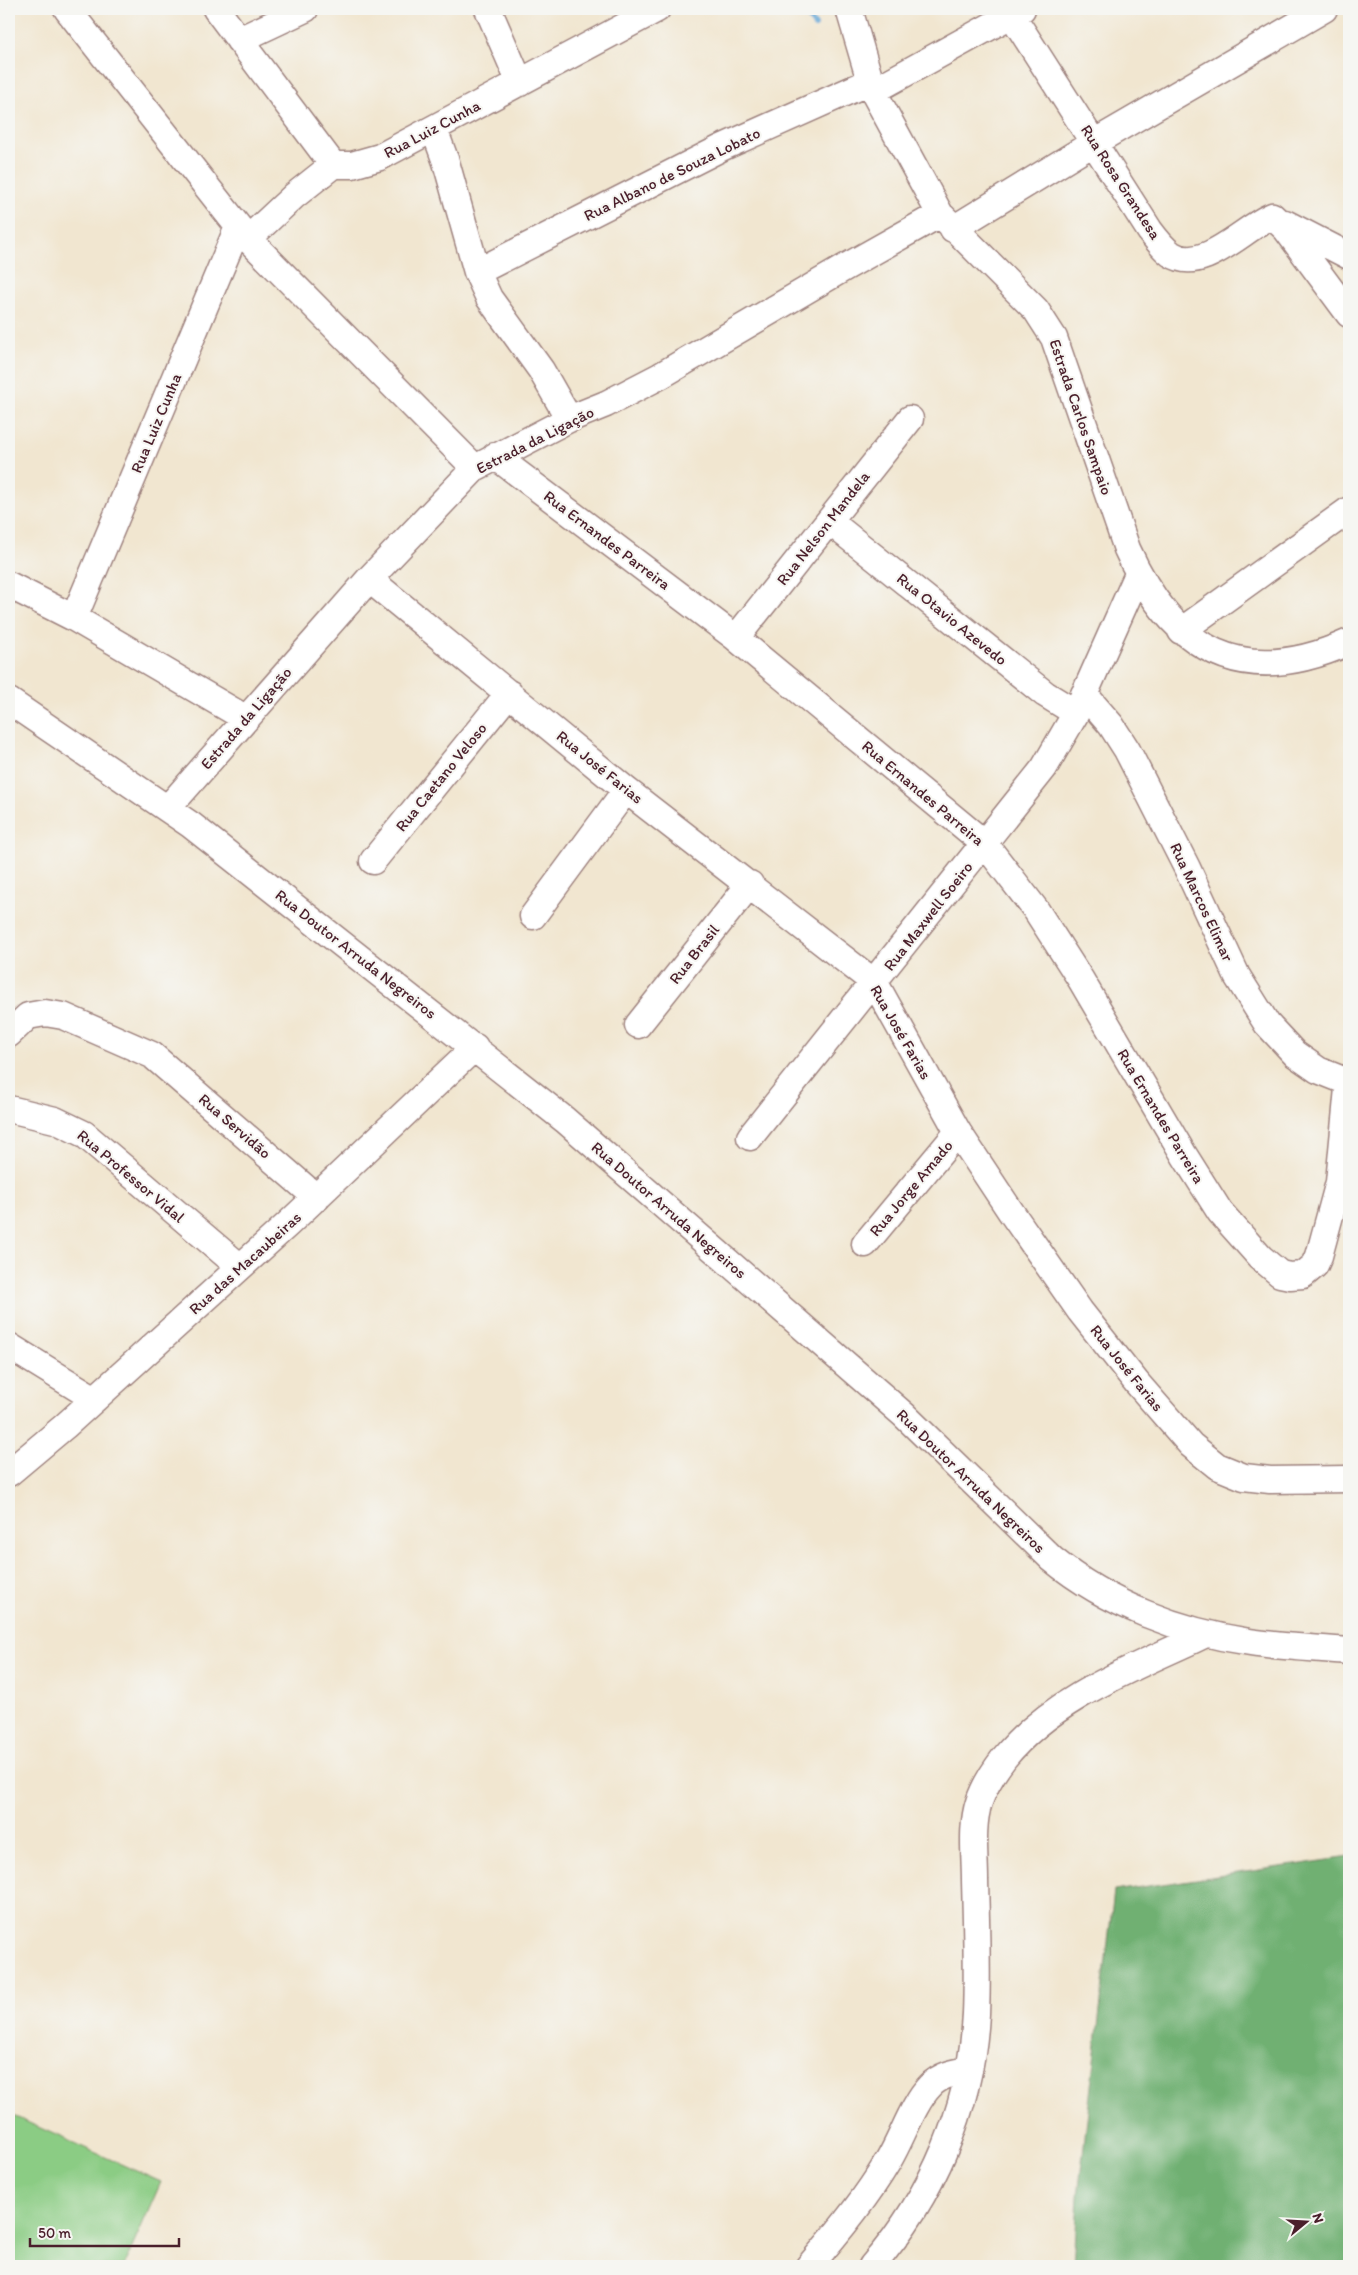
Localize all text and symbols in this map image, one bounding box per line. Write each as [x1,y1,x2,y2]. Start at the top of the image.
street label: Rua Luiz Cunha [381,95,484,162]
street label: Rua Rosa Grandesa [1077,121,1166,244]
street label: Rua Albano de Souza Lobato [581,123,763,225]
street label: Estrada Carlos Sampaio [1045,337,1117,497]
street label: Rua Luiz Cunha [126,370,186,476]
street label: Estrada da Ligação [473,402,597,478]
street label: Rua Nelson Mandela [773,467,874,589]
street label: Rua Ernandes Parreira [540,486,674,594]
street label: Rua Otavio Azevedo [893,569,1011,669]
street label: Estrada da Ligação [196,663,296,773]
street label: Rua Caetano Veloso [391,719,491,835]
street label: Rua José Farias [553,726,647,808]
street label: Rua Ernandes Parreira [858,736,988,850]
street label: Rua Marcos Elimar [1166,840,1238,965]
street label: Rua Maxwell Soeiro [879,858,977,974]
street label: Rua Doutor Arruda Negreiros [272,885,440,1023]
street label: Rua Brasil [665,920,723,988]
street label: Rua José Farias [866,981,936,1083]
street label: Rua Ernandes Parreira [1113,1045,1209,1187]
street label: Rua Servidão [195,1089,275,1163]
street label: Rua Professor Vidal [73,1126,189,1227]
street label: Rua Jorge Amado [865,1136,957,1240]
street label: Rua Doutor Arruda Negreiros [588,1137,750,1283]
street label: Rua das Macaubeiras [185,1208,305,1318]
street label: Rua José Farias [1086,1321,1168,1415]
street label: Rua Doutor Arruda Negreiros [893,1405,1049,1557]
north arrow [1280,2198,1330,2248]
text: N [1308,2211,1327,2225]
scale bar [30,2215,179,2247]
text: 50 m [38,2224,71,2242]

